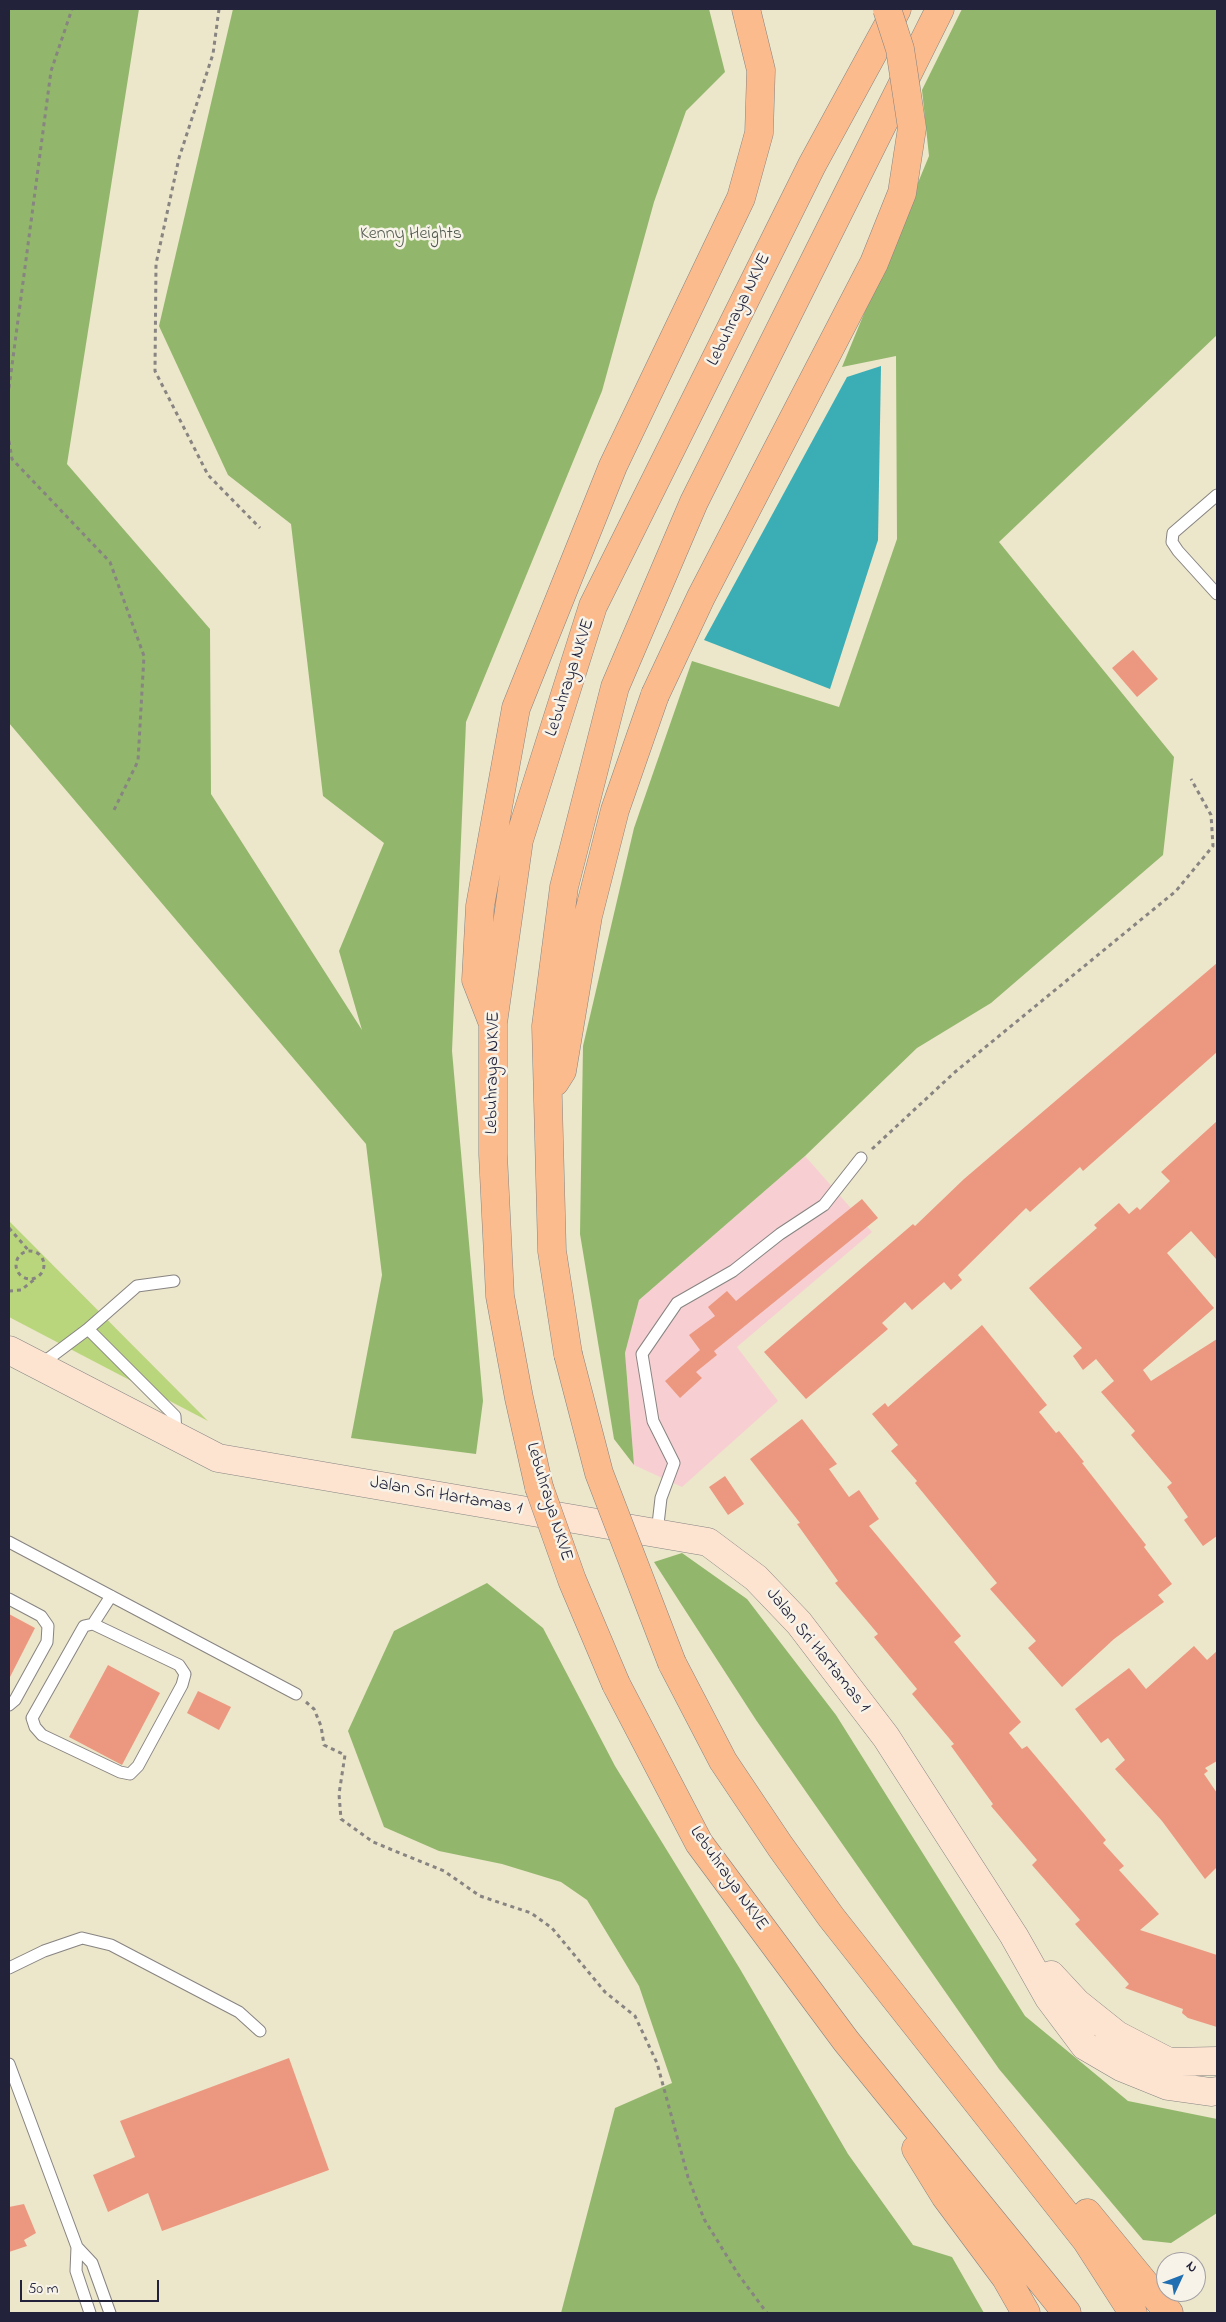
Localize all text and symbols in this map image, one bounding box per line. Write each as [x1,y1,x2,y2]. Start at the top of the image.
park label: Kenny Heights [360,224,462,246]
street label: Lebuhraya NKVE [703,250,777,370]
street label: Lebuhraya NKVE [542,616,600,740]
street label: Lebuhraya NKVE [482,1011,506,1135]
street label: Lebuhraya NKVE [520,1440,576,1564]
street label: Jalan Sri Hartamas 1 [368,1473,524,1521]
street label: Jalan Sri Hartamas 1 [760,1584,874,1718]
street label: Lebuhraya NKVE [684,1823,772,1935]
north arrow [1156,2252,1206,2302]
text: N [1181,2256,1203,2278]
scale bar [22,2270,161,2302]
text: 50 m [28,2278,58,2300]

